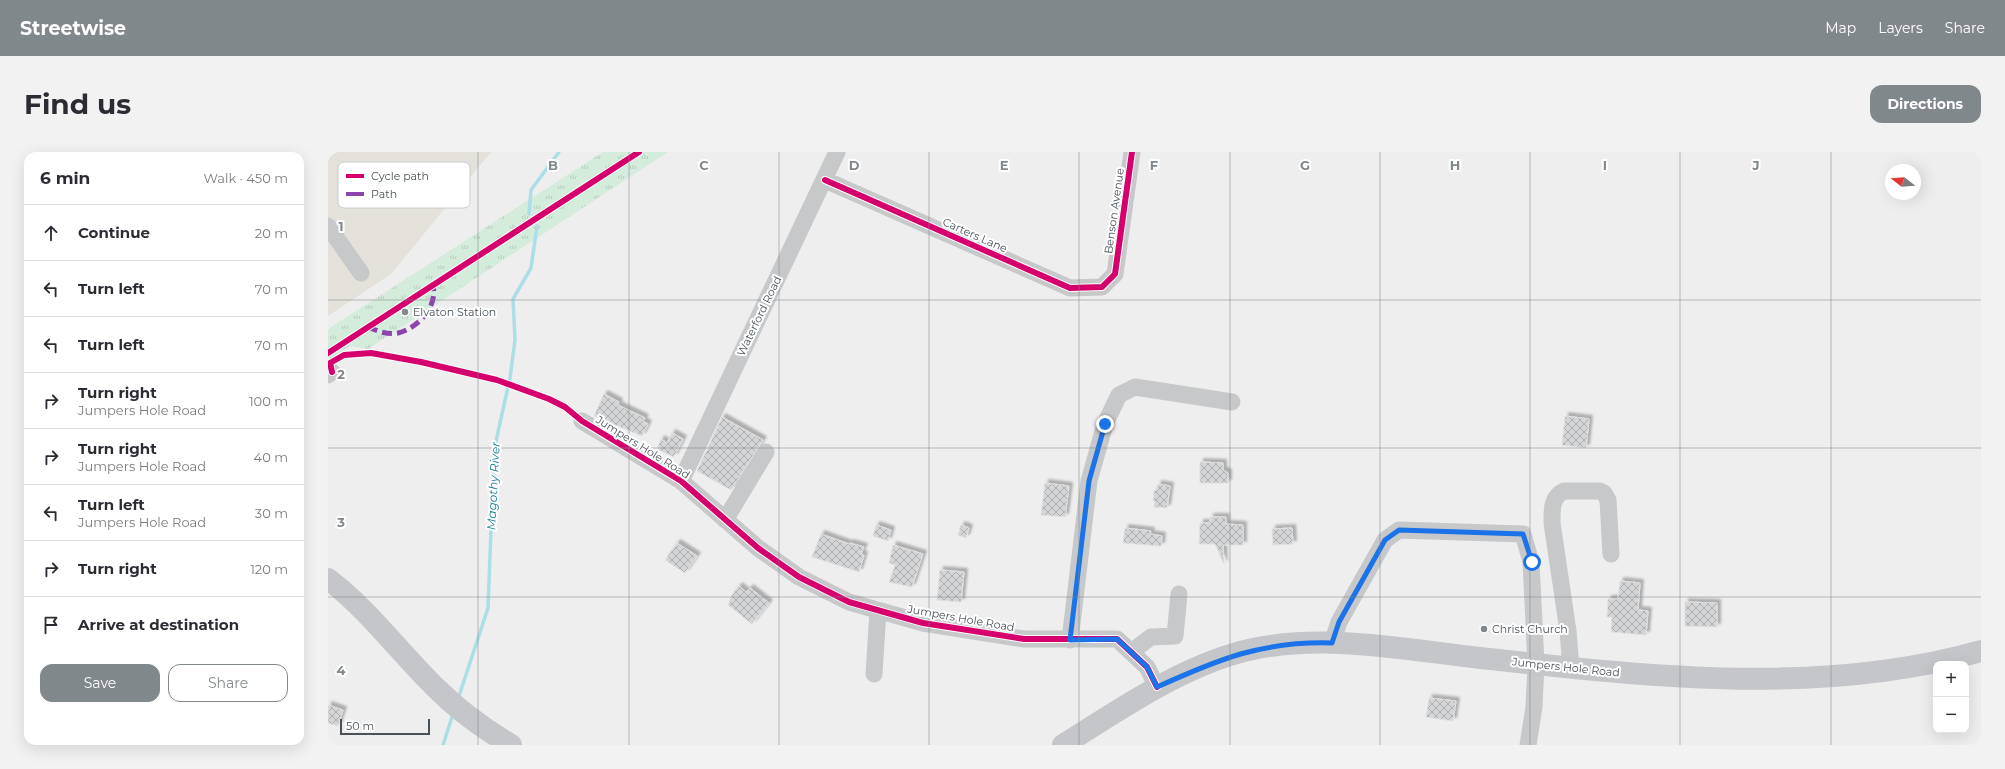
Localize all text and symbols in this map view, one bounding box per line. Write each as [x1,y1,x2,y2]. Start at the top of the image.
text: Streetwise [20,17,126,40]
text: Map [1825,19,1856,37]
text: Layers [1878,19,1923,37]
text: Share [1945,19,1985,37]
button: Directions [1870,85,1981,123]
text: Find us [24,87,131,121]
text: B [548,157,558,173]
text: C [699,157,709,173]
text: D [849,157,860,173]
text: E [1000,157,1009,173]
text: F [1150,157,1158,173]
text: G [1300,157,1310,173]
text: H [1450,157,1460,173]
text: I [1603,157,1607,173]
text: J [1751,157,1760,173]
legend [338,162,470,208]
north arrow [1885,164,1921,200]
street label: Benson Avenue [1101,167,1127,255]
text: 6 min [40,168,90,188]
text: Cycle path [371,169,429,183]
text: Walk · 450 m [204,170,288,186]
text: Path [371,187,397,201]
street label: Carters Lane [940,214,1010,256]
text: 1 [338,218,344,234]
icon: ahead [40,222,62,244]
text: Continue [78,223,150,242]
text: 20 m [255,225,288,241]
street label: Waterford Road [734,274,784,358]
icon: left [40,278,62,300]
text: Turn left [78,279,145,298]
text: 70 m [255,281,288,297]
place label: Elvaton Station [413,305,496,319]
marker: Elvaton Station [400,307,410,317]
icon: left [40,334,62,356]
text: Turn left [78,335,145,354]
text: 70 m [255,337,288,353]
text: 2 [337,366,345,382]
text: Turn right [78,383,157,402]
icon: right [40,390,62,412]
text: 100 m [249,393,288,409]
text: Jumpers Hole Road [78,402,206,418]
street label: Jumpers Hole Road [592,412,693,482]
route end [1096,415,1114,433]
text: Turn right [78,439,157,458]
water label: Magothy River [483,441,503,530]
icon: right [40,446,62,468]
text: 40 m [254,449,288,465]
text: Jumpers Hole Road [78,458,206,474]
text: Turn left [78,495,145,514]
icon: left [40,502,62,524]
text: 30 m [255,505,288,521]
text: Jumpers Hole Road [78,514,206,530]
text: 3 [336,514,345,530]
route start [1523,553,1541,571]
icon: right [40,558,62,580]
text: Turn right [78,559,157,578]
text: 120 m [250,561,288,577]
street label: Jumpers Hole Road [905,602,1016,634]
icon: arrive [40,614,62,636]
text: Arrive at destination [78,615,239,634]
place label: Christ Church [1492,622,1568,636]
marker: Christ Church [1479,624,1489,634]
street label: Jumpers Hole Road [1510,654,1621,680]
map controls [1933,661,1969,733]
button: + [1933,661,1969,697]
text: 4 [337,662,346,678]
button: Save [40,664,160,702]
button: Share [168,664,288,702]
button: − [1933,697,1969,733]
scale bar [340,717,430,736]
text: 50 m [346,719,374,733]

